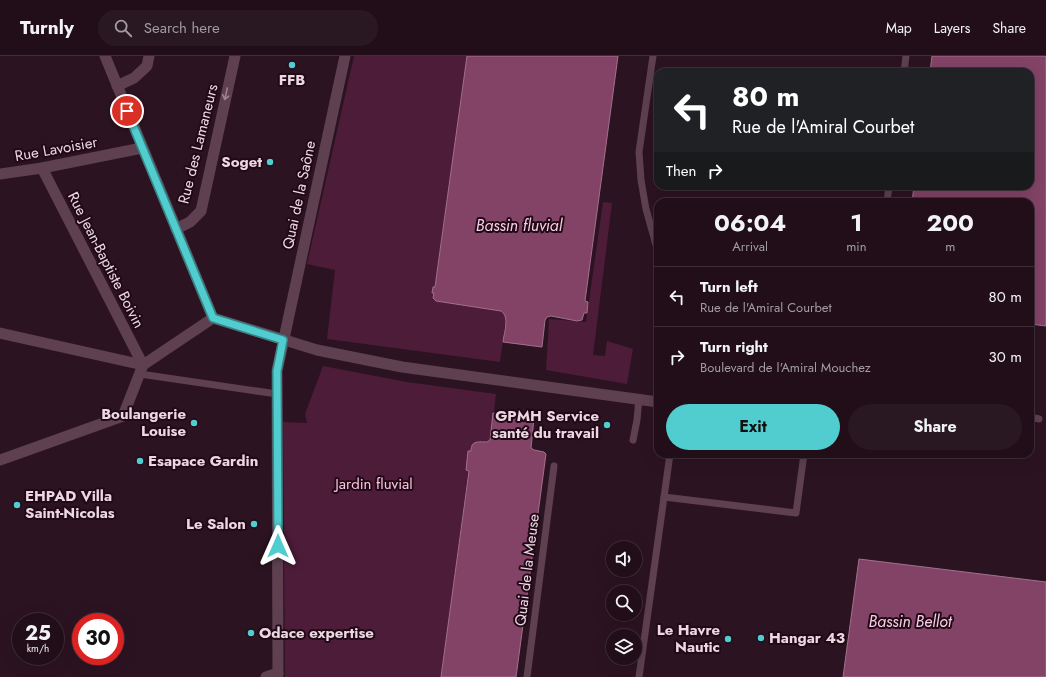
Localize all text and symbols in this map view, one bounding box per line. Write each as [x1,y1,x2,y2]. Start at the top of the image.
search box [98,10,378,46]
text: Turnly [20,14,74,41]
icon: search [112,17,134,39]
text: Search here [144,17,220,39]
text: Map [886,18,912,38]
text: Layers [934,18,970,38]
text: Share [992,18,1026,38]
marker: FFB [287,60,297,70]
place label: FFB [279,69,305,91]
text: 80 m [732,76,799,117]
street label: Rue des Lamaneurs [172,82,224,206]
icon: left [666,84,718,136]
one-way arrow [222,87,230,100]
pin [110,94,144,128]
icon: arrive [116,100,138,122]
text: Rue de l'Amiral Courbet [732,114,914,140]
street label: Rue Lavoisier [13,131,100,167]
street label: Quai de la Saône [277,138,321,251]
place label: Soget [221,151,262,173]
marker: Soget [265,157,275,167]
text: Then [666,160,696,182]
icon: right [704,160,726,182]
street label: Rue Jean-Baptiste Boivin [62,188,150,332]
text: 06:04 [714,205,786,240]
text: 1 [850,205,862,240]
text: 200 [926,205,974,240]
water label: Bassin fluvial [476,214,564,237]
text: Arrival [732,237,768,256]
text: min [846,237,867,256]
text: m [945,237,955,256]
text: Turn left [700,276,758,298]
icon: left [666,286,688,308]
text: 80 m [989,286,1022,308]
text: Rue de l'Amiral Courbet [700,298,832,317]
text: Turn right [700,336,768,358]
icon: right [666,346,688,368]
text: 30 m [989,346,1022,368]
text: Boulevard de l'Amiral Mouchez [700,358,871,377]
place label: Boulangerie Louise [101,403,186,442]
button: Exit [666,404,840,450]
button: Share [848,404,1022,450]
place label: GPMH Service santé du travail [492,405,599,444]
marker: Boulangerie Louise [189,418,199,428]
marker: GPMH Service santé du travail [602,420,612,430]
place label: Esapace Gardin [148,450,258,472]
marker: Esapace Gardin [135,456,145,466]
park label: Jardin fluvial [333,473,413,495]
place label: EHPAD Villa Saint-Nicolas [25,485,115,524]
marker: EHPAD Villa Saint-Nicolas [12,500,22,510]
street label: Quai de la Meuse [509,512,545,627]
place label: Le Salon [186,513,246,535]
marker: Le Salon [249,519,259,529]
position arrow [257,525,299,567]
map controls [606,541,642,665]
button: sound [606,541,642,577]
button: search [606,585,642,621]
water label: Bassin Bellot [868,610,953,633]
speed limit sign: 30 [72,613,124,665]
text: 25 [25,619,51,648]
place label: Le Havre Nautic [657,619,720,658]
place label: Odace expertise [259,622,374,644]
place label: Hangar 43 [769,627,845,649]
marker: Odace expertise [246,628,256,638]
button: layers [606,629,642,665]
marker: Hangar 43 [756,633,766,643]
marker: Le Havre Nautic [723,634,733,644]
text: km/h [27,641,49,656]

